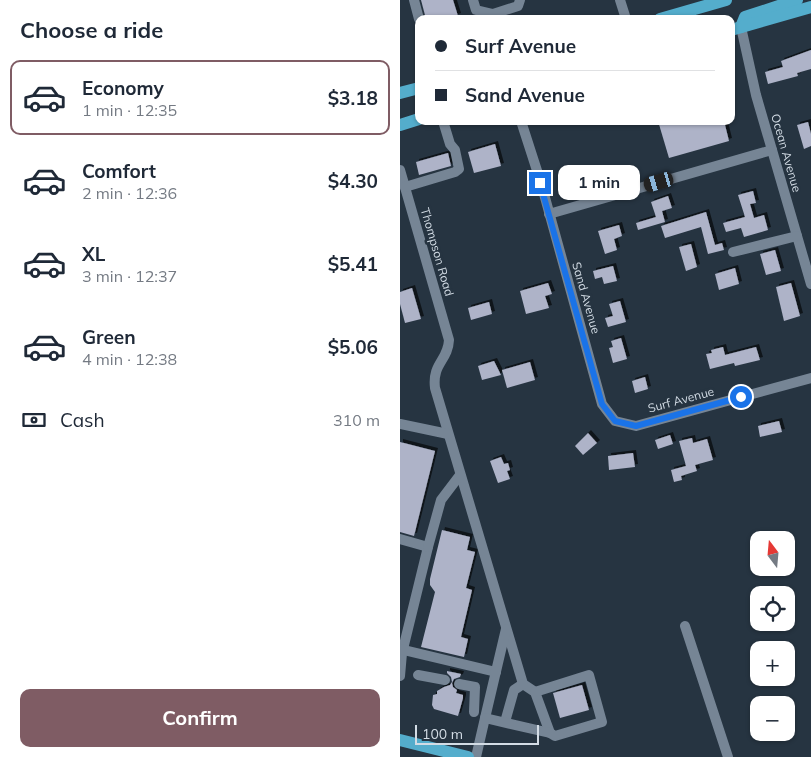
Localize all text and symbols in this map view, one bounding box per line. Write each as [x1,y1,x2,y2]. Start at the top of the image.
text: Choose a ride [20,16,163,44]
text: Surf Avenue [465,34,576,58]
icon: car [22,75,67,120]
text: Economy [82,76,164,100]
text: Sand Avenue [465,83,585,107]
text: $3.18 [328,86,378,110]
text: 1 min · 12:35 [82,100,177,120]
street label: Ocean Avenue [768,112,805,194]
icon: car [22,158,67,203]
text: Comfort [82,159,156,183]
callout: 1 min [558,166,640,200]
text: $4.30 [328,169,378,193]
car [642,171,675,193]
route end [529,172,551,194]
text: 1 min [578,172,620,192]
text: 2 min · 12:36 [82,183,177,203]
street label: Thompson Road [418,206,457,298]
icon: car [22,241,67,286]
text: XL [82,242,105,266]
text: $5.41 [328,252,378,276]
street label: Sand Avenue [569,260,604,335]
text: 3 min · 12:37 [82,266,177,286]
icon: car [22,324,67,369]
text: Green [82,325,136,349]
text: $5.06 [328,335,378,359]
text: 4 min · 12:38 [82,349,177,369]
street label: Surf Avenue [646,383,716,416]
route start [730,386,752,408]
icon: cash [20,406,48,434]
text: Cash [60,408,105,432]
text: 310 m [333,410,380,430]
north arrow [750,531,795,576]
map controls [750,531,795,741]
button: locate [750,586,795,631]
button: + [750,641,795,686]
button: Confirm [20,689,380,747]
button: − [750,696,795,741]
scale bar [415,722,539,745]
text: 100 m [422,725,463,743]

